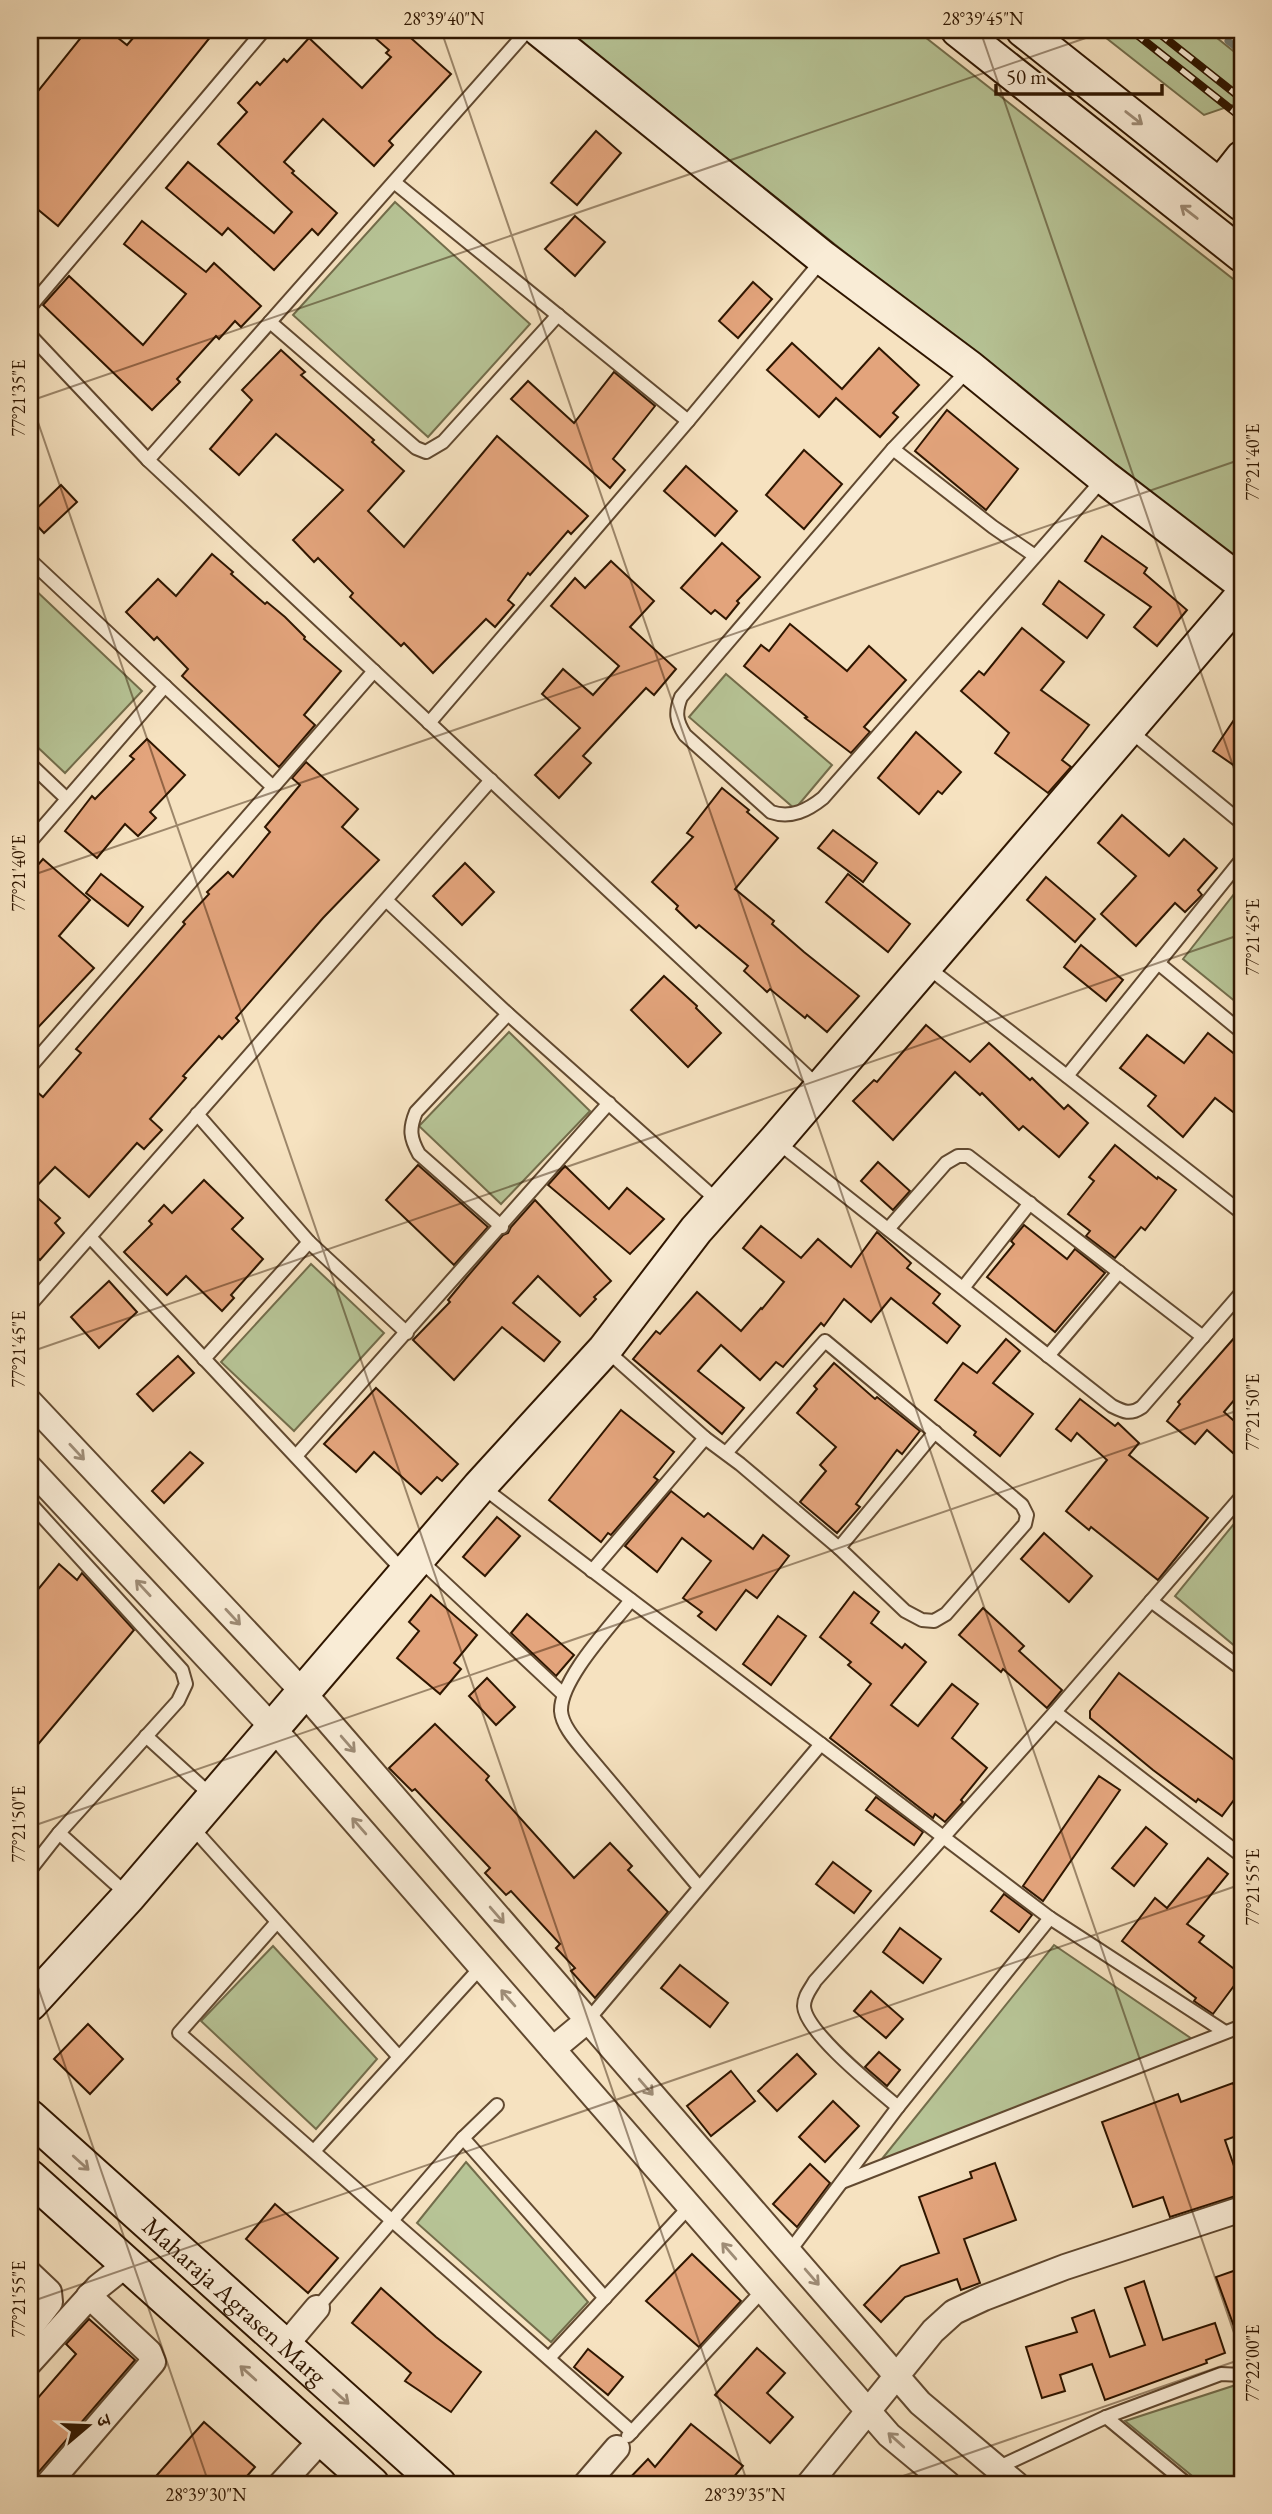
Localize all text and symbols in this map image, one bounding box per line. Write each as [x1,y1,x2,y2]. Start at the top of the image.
text: 28°39'40"N [404,7,485,30]
text: 28°39'45"N [943,7,1024,30]
scale bar [996,52,1162,96]
text: 50 m [1006,63,1047,90]
one-way arrow [1125,110,1143,126]
one-way arrow [1180,205,1198,220]
text: 77°21'35"E [7,360,30,436]
text: 77°21'40"E [1241,424,1264,500]
text: 77°21'40"E [7,835,30,911]
text: 77°21'45"E [1241,899,1264,975]
text: 77°21'45"E [7,1311,30,1387]
text: 77°21'50"E [1241,1374,1264,1450]
one-way arrow [68,1443,85,1460]
one-way arrow [134,1580,151,1597]
one-way arrow [224,1609,241,1626]
one-way arrow [340,1734,356,1752]
text: 77°21'50"E [7,1786,30,1862]
one-way arrow [351,1818,367,1836]
text: 77°21'55"E [1241,1849,1264,1925]
one-way arrow [489,1906,505,1924]
one-way arrow [500,1989,516,2007]
one-way arrow [638,2078,654,2096]
one-way arrow [71,2155,89,2171]
street label: Maharaja Agrasen Marg [135,2209,335,2393]
one-way arrow [721,2242,737,2260]
text: 77°21'55"E [7,2261,30,2337]
one-way arrow [804,2268,820,2286]
text: 77°22'00"E [1241,2325,1264,2401]
one-way arrow [240,2365,258,2381]
one-way arrow [332,2388,349,2405]
north arrow [52,2392,122,2462]
text: उ [90,2410,117,2431]
one-way arrow [887,2432,905,2448]
text: 28°39'30"N [166,2483,247,2506]
text: 28°39'35"N [705,2483,786,2506]

